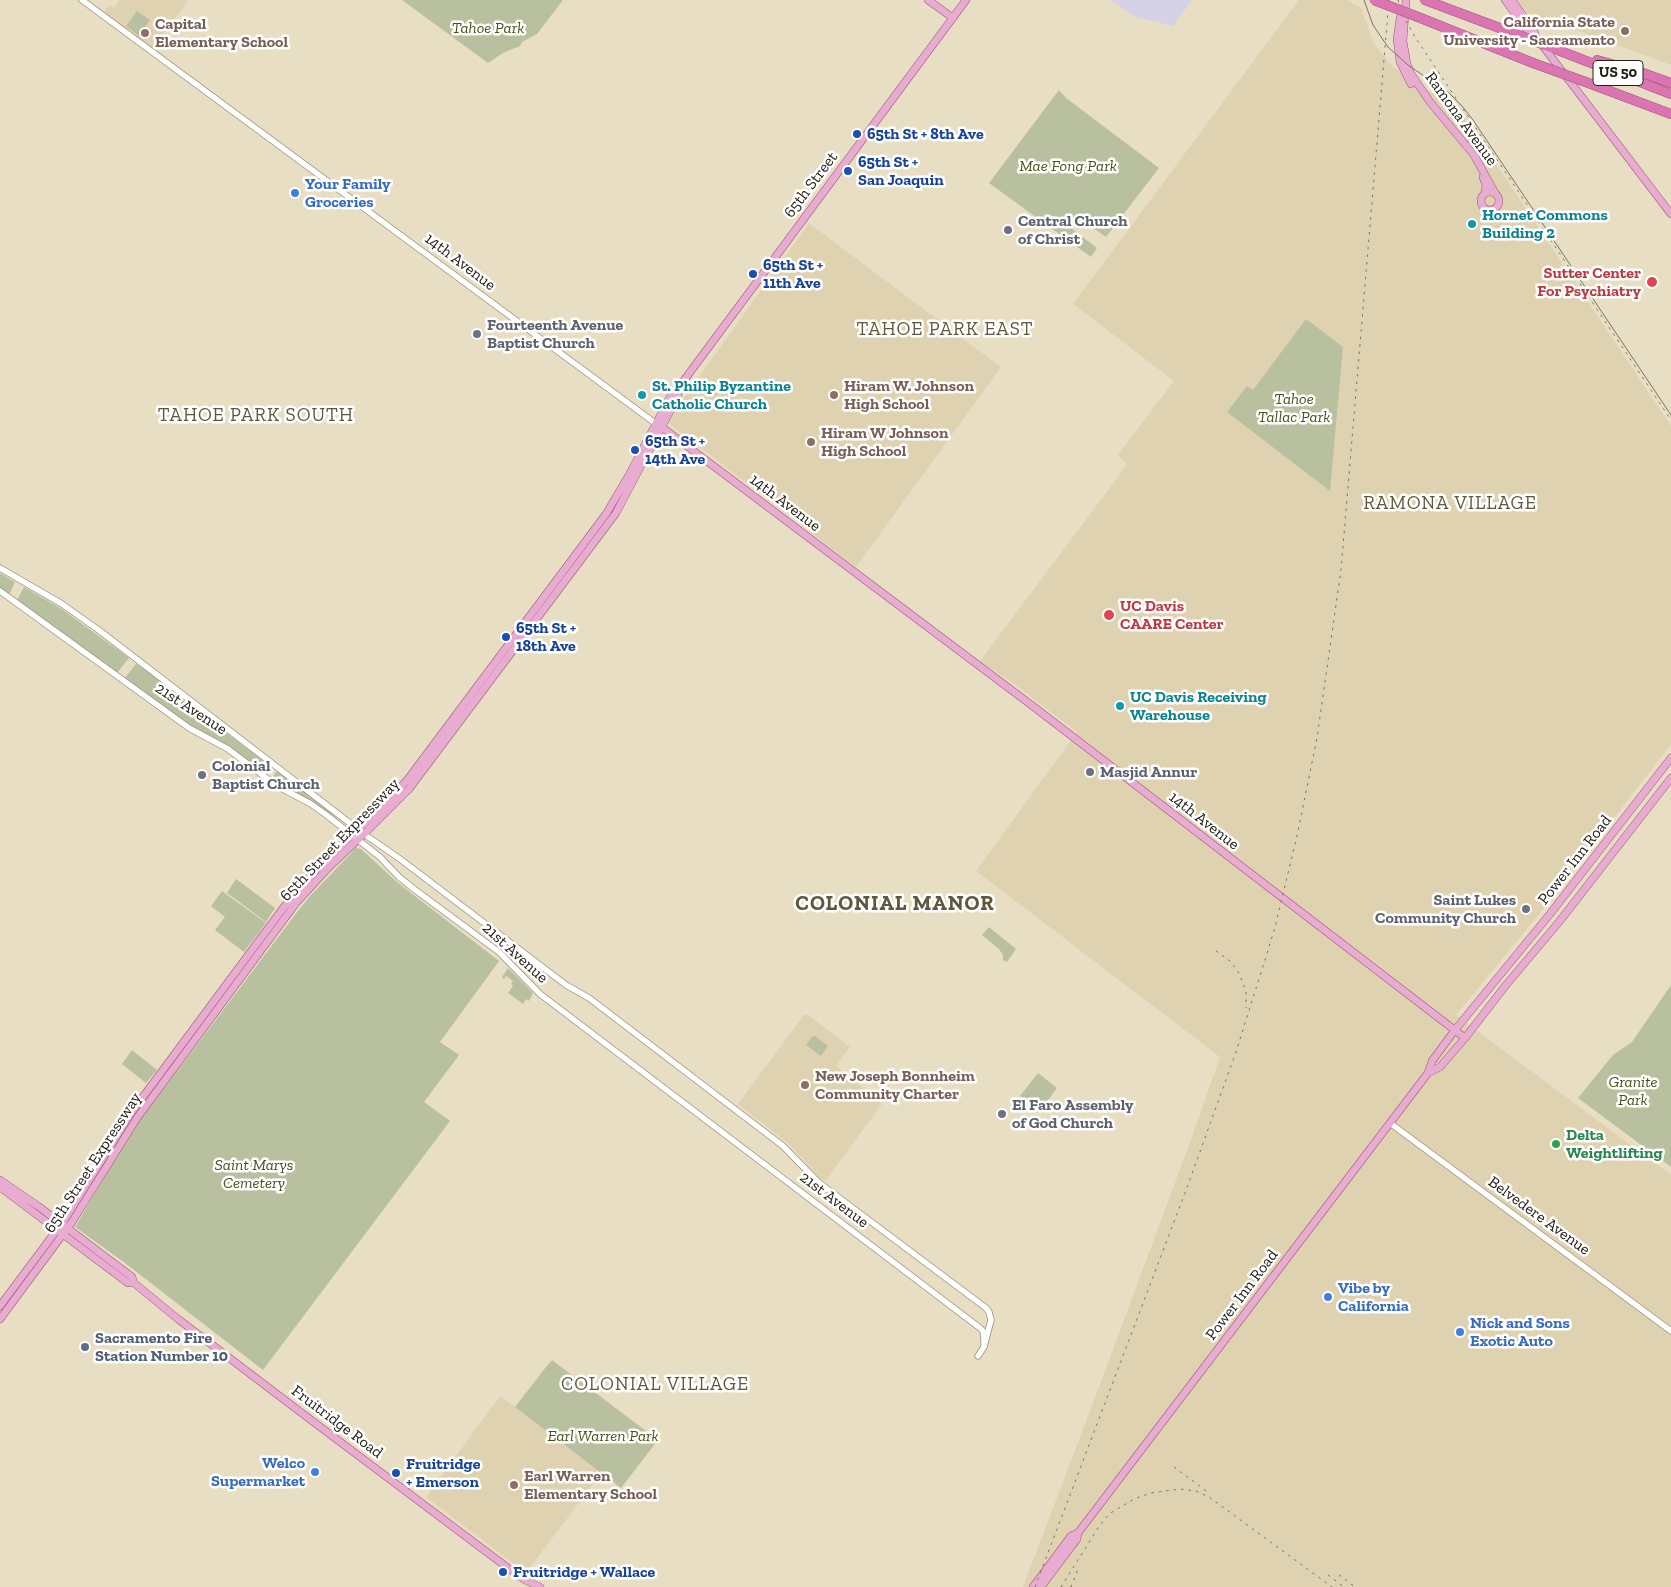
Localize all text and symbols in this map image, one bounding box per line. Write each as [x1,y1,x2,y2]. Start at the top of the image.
place label: California State University - Sacramento [1443,12,1615,50]
place label: Capital Elementary School [155,14,288,52]
park label: Tahoe Park [452,18,524,38]
marker: California State University - Sacramento [1619,25,1631,37]
marker: Capital Elementary School [139,27,151,39]
road number: US 50 [1593,60,1643,86]
street label: Ramona Avenue [1421,69,1501,169]
place label: 65th St + 8th Ave [867,124,984,144]
marker: 65th St + 8th Ave [851,128,863,140]
street label: 65th Street [780,148,842,222]
place label: 65th St + San Joaquin [858,152,944,190]
park label: Mae Fong Park [1019,156,1117,176]
marker: 65th St + San Joaquin [842,165,854,177]
place label: Your Family Groceries [305,174,391,212]
marker: Your Family Groceries [289,187,301,199]
place label: Hornet Commons Building 2 [1482,205,1608,243]
place label: Central Church of Christ [1018,211,1127,249]
marker: Hornet Commons Building 2 [1466,218,1478,230]
marker: Central Church of Christ [1002,224,1014,236]
street label: 14th Avenue [421,229,499,295]
place label: 65th St + 11th Ave [763,255,823,293]
place label: Sutter Center For Psychiatry [1537,263,1641,301]
marker: 65th St + 11th Ave [747,268,759,280]
marker: Sutter Center For Psychiatry [1645,275,1659,289]
place label: Fourteenth Avenue Baptist Church [487,315,623,353]
district label: TAHOE PARK EAST [855,319,1035,341]
marker: Fourteenth Avenue Baptist Church [471,328,483,340]
place label: St. Philip Byzantine Catholic Church [652,376,791,414]
place label: Hiram W. Johnson High School [844,376,974,414]
marker: St. Philip Byzantine Catholic Church [636,389,648,401]
marker: Hiram W. Johnson High School [828,389,840,401]
park label: Tahoe Tallac Park [1258,389,1330,427]
district label: TAHOE PARK SOUTH [156,405,356,427]
place label: Hiram W Johnson High School [821,423,948,461]
place label: 65th St + 14th Ave [645,431,705,469]
marker: Hiram W Johnson High School [805,436,817,448]
marker: 65th St + 14th Ave [629,444,641,456]
street label: 14th Avenue [746,470,824,536]
district label: RAMONA VILLAGE [1361,493,1539,515]
place label: UC Davis CAARE Center [1120,596,1224,634]
marker: UC Davis CAARE Center [1102,608,1116,622]
place label: 65th St + 18th Ave [516,618,576,656]
marker: 65th St + 18th Ave [500,631,512,643]
street label: 21st Avenue [152,679,230,739]
place label: UC Davis Receiving Warehouse [1130,687,1267,725]
marker: UC Davis Receiving Warehouse [1114,700,1126,712]
place label: Colonial Baptist Church [212,756,320,794]
place label: Masjid Annur [1100,762,1197,782]
marker: Masjid Annur [1084,766,1096,778]
marker: Colonial Baptist Church [196,769,208,781]
street label: 65th Street Expressway [276,775,404,905]
street label: 14th Avenue [1165,788,1243,854]
street label: Power Inn Road [1534,811,1616,909]
place label: Saint Lukes Community Church [1375,890,1516,928]
district label: COLONIAL MANOR [794,891,996,917]
marker: Saint Lukes Community Church [1520,903,1532,915]
street label: 21st Avenue [478,919,552,987]
place label: New Joseph Bonnheim Community Charter [815,1066,975,1104]
park label: Granite Park [1608,1072,1658,1110]
marker: New Joseph Bonnheim Community Charter [799,1079,811,1091]
street label: 65th Street Expressway [40,1089,146,1237]
place label: El Faro Assembly of God Church [1012,1095,1134,1133]
marker: El Faro Assembly of God Church [996,1108,1008,1120]
place label: Delta Weightlifting [1566,1125,1663,1163]
marker: Delta Weightlifting [1550,1138,1562,1150]
park label: Saint Marys Cemetery [215,1155,293,1193]
street label: 21st Avenue [796,1168,872,1232]
street label: Belvedere Avenue [1484,1173,1594,1259]
street label: Power Inn Road [1202,1246,1282,1344]
place label: Vibe by California [1338,1278,1409,1316]
marker: Vibe by California [1322,1291,1334,1303]
place label: Nick and Sons Exotic Auto [1470,1313,1570,1351]
marker: Nick and Sons Exotic Auto [1454,1326,1466,1338]
place label: Sacramento Fire Station Number 10 [95,1328,228,1366]
marker: Sacramento Fire Station Number 10 [79,1341,91,1353]
district label: COLONIAL VILLAGE [559,1374,751,1396]
street label: Fruitridge Road [288,1381,386,1463]
park label: Earl Warren Park [547,1426,659,1446]
place label: Welco Supermarket [211,1453,305,1491]
place label: Fruitridge + Emerson [406,1454,480,1492]
marker: Welco Supermarket [309,1466,321,1478]
place label: Earl Warren Elementary School [524,1466,657,1504]
marker: Fruitridge + Emerson [390,1467,402,1479]
marker: Earl Warren Elementary School [508,1479,520,1491]
place label: Fruitridge + Wallace [513,1562,655,1582]
marker: Fruitridge + Wallace [497,1566,509,1578]

